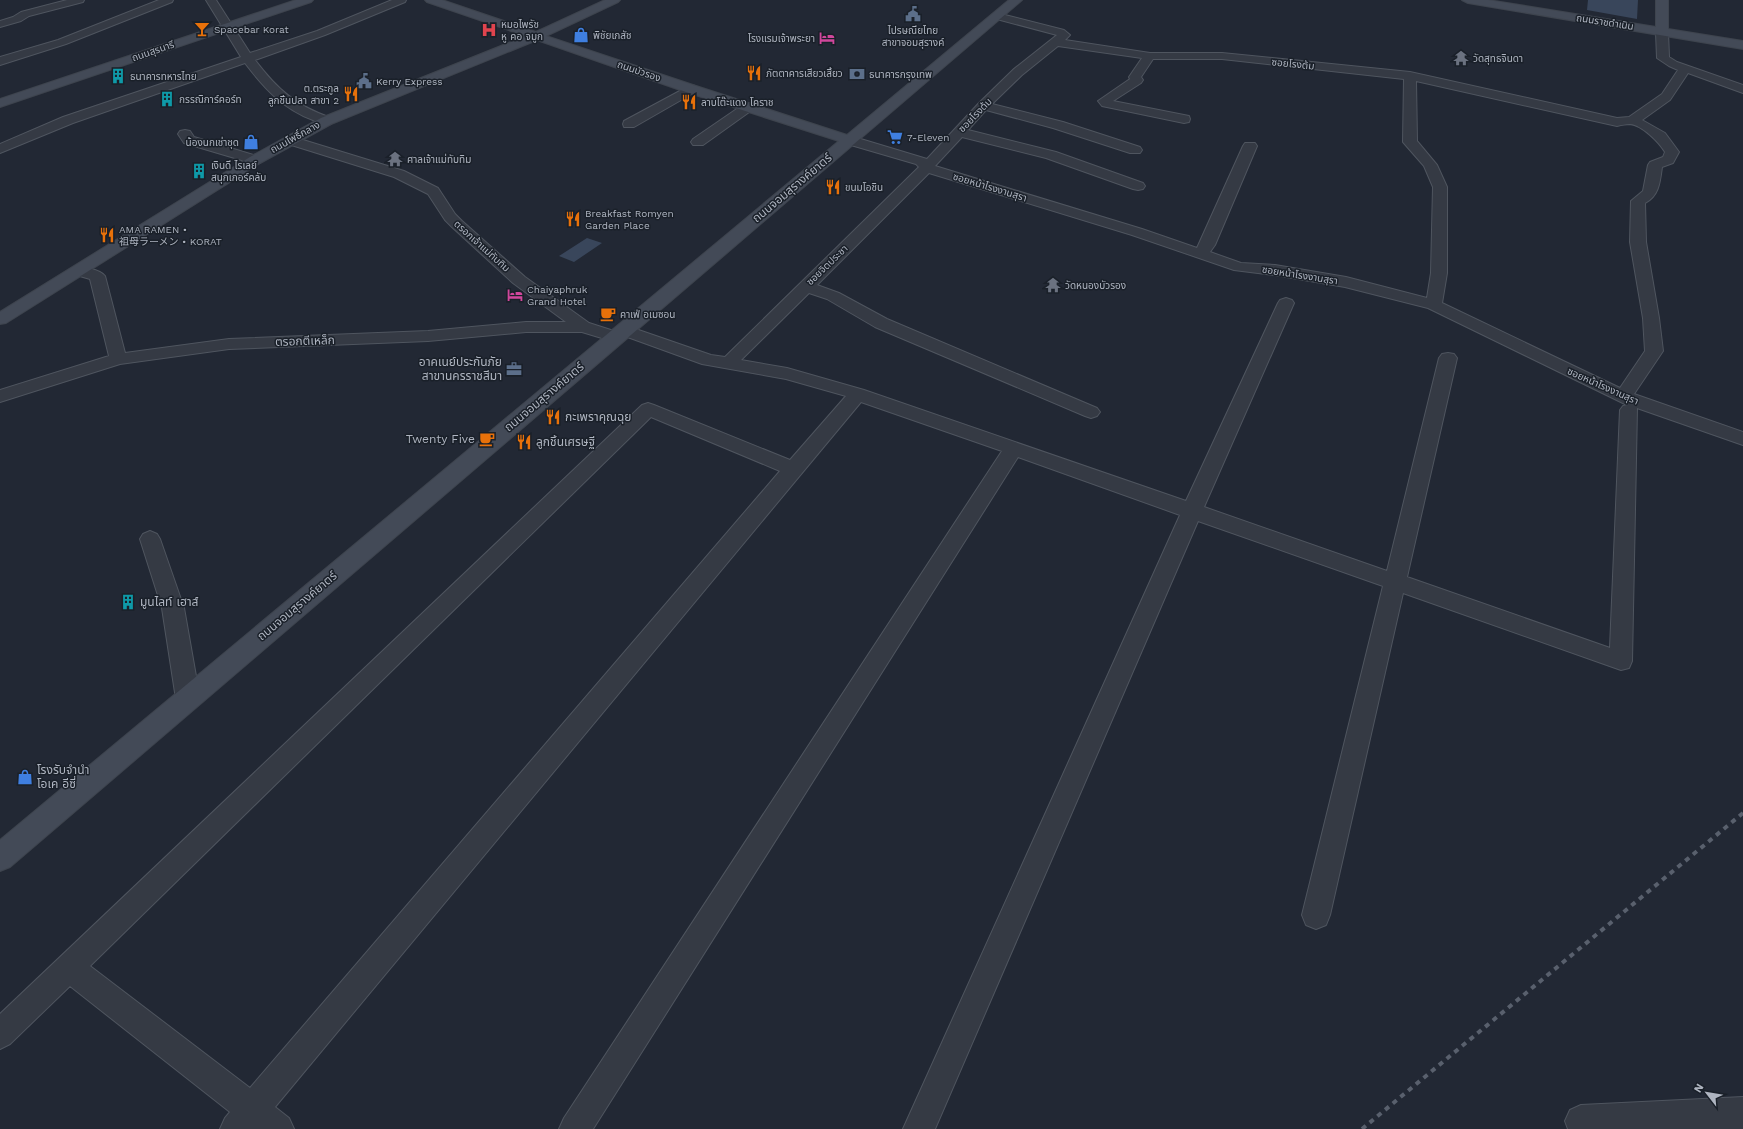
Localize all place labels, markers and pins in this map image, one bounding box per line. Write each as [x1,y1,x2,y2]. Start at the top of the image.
public building icon: ไปรษณียไทย สาขาจอมสุรางค์ [904,5,922,23]
place label: หมอไพรัช หู คอ จมูก [501,19,543,43]
bar icon: Spacebar Korat [193,20,211,38]
hospital icon: หมอไพรัช หู คอ จมูก [480,21,498,39]
place label: Spacebar Korat [214,24,289,35]
place label: ไปรษณียไทย สาขาจอมสุรางค์ [882,25,944,49]
shop icon: พิชัยเภสัช [572,26,590,44]
hotel icon: โรงแรมเจ้าพระยา [818,29,836,47]
place label: พิชัยเภสัช [593,30,632,41]
place label: โรงแรมเจ้าพระยา [748,33,815,44]
temple icon: วัดสุทธจินดา [1452,49,1470,67]
place label: วัดสุทธจินดา [1473,53,1523,65]
restaurant icon: ภัตตาคารเสียวเสี้ยว [745,64,763,82]
bank icon: ธนาคารกรุงเทพ [848,65,866,83]
place label: ภัตตาคารเสียวเสี้ยว [766,66,843,79]
building icon: ธนาคารทหารไทย [109,67,127,85]
place label: ธนาคารกรุงเทพ [869,69,932,81]
place label: ธนาคารทหารไทย [130,71,197,82]
public building icon: Kerry Express [355,72,373,90]
place label: Kerry Express [376,76,443,87]
place label: ต.ตระกูล ลูกชิ้นปลา สาขา 2 [268,83,339,107]
restaurant icon: ต.ตระกูล ลูกชิ้นปลา สาขา 2 [342,85,360,103]
building icon: กรรณิการ์คอร์ท [158,90,176,108]
restaurant icon: ลาบโต๊ะแดง โคราช [680,93,698,111]
place label: กรรณิการ์คอร์ท [179,94,242,105]
place label: ลาบโต๊ะแดง โคราช [701,96,774,108]
supermarket icon: 7-Eleven [886,128,904,146]
place label: 7-Eleven [907,132,949,143]
shop icon: น้องนกเช่าชุด [242,133,260,151]
place label: น้องนกเช่าชุด [186,136,239,149]
temple icon: ศาลเจ้าแม่ทับทิม [386,150,404,168]
place label: ศาลเจ้าแม่ทับทิม [407,153,471,165]
place label: เงินดี ไรเลย์ สนุกเกอร์คลับ [211,160,266,184]
building icon: เงินดี ไรเลย์ สนุกเกอร์คลับ [190,162,208,180]
restaurant icon: ขนมโอชิน [824,178,842,196]
place label: ขนมโอชิน [845,182,883,193]
place label: Breakfast Romyen Garden Place [585,208,674,231]
restaurant icon: Breakfast Romyen Garden Place [564,210,582,228]
place label: AMA RAMEN • 祖母ラーメン • KORAT [119,224,222,247]
restaurant icon: AMA RAMEN • 祖母ラーメン • KORAT [98,226,116,244]
temple icon: วัดหนองบัวรอง [1044,276,1062,294]
place label: วัดหนองบัวรอง [1065,280,1126,291]
place label: Chaiyaphruk Grand Hotel [527,284,588,307]
hotel icon: Chaiyaphruk Grand Hotel [506,286,524,304]
cafe icon: คาเฟ่ อเมซอน [599,305,617,323]
place label: คาเฟ่ อเมซอน [620,309,675,320]
place label: อาคเนย์ประกันภัย สาขานครราชสีมา [419,355,502,383]
office icon: อาคเนย์ประกันภัย สาขานครราชสีมา [505,360,523,378]
restaurant icon: กะเพราคุณฉุย [544,408,562,426]
place label: กะเพราคุณฉุย [565,410,631,424]
cafe icon: Twenty Five [478,430,496,448]
place label: Twenty Five [406,432,475,446]
restaurant icon: ลูกชิ้นเศรษฐี [515,433,533,451]
place label: ลูกชิ้นเศรษฐี [536,434,596,449]
building icon: มูนไลท์ เฮาส์ [119,593,137,611]
place label: มูนไลท์ เฮาส์ [140,595,199,609]
place label: โรงรับจำนำ โอเค อีซี่ [37,763,89,791]
shop icon: โรงรับจำนำ โอเค อีซี่ [16,768,34,786]

